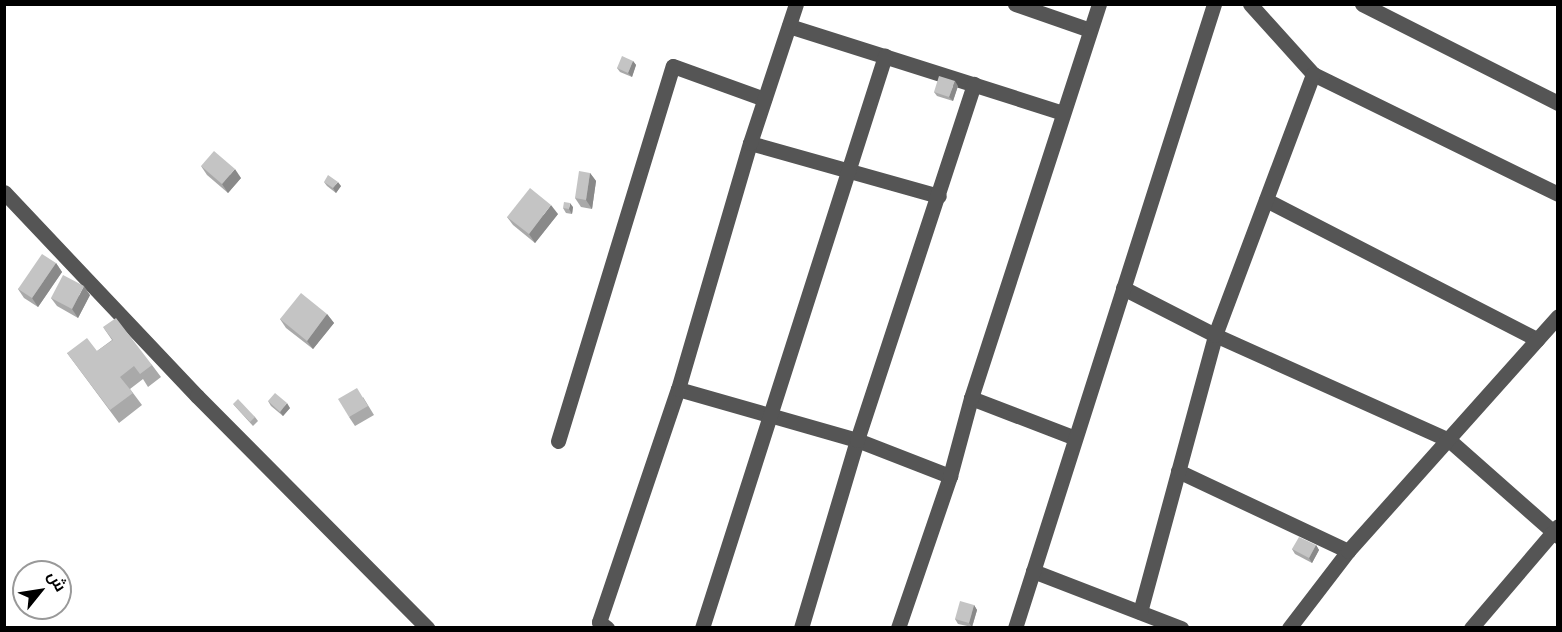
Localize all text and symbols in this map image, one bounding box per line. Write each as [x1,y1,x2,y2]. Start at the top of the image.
north arrow [12,560,72,620]
text: ش [43,568,70,595]

